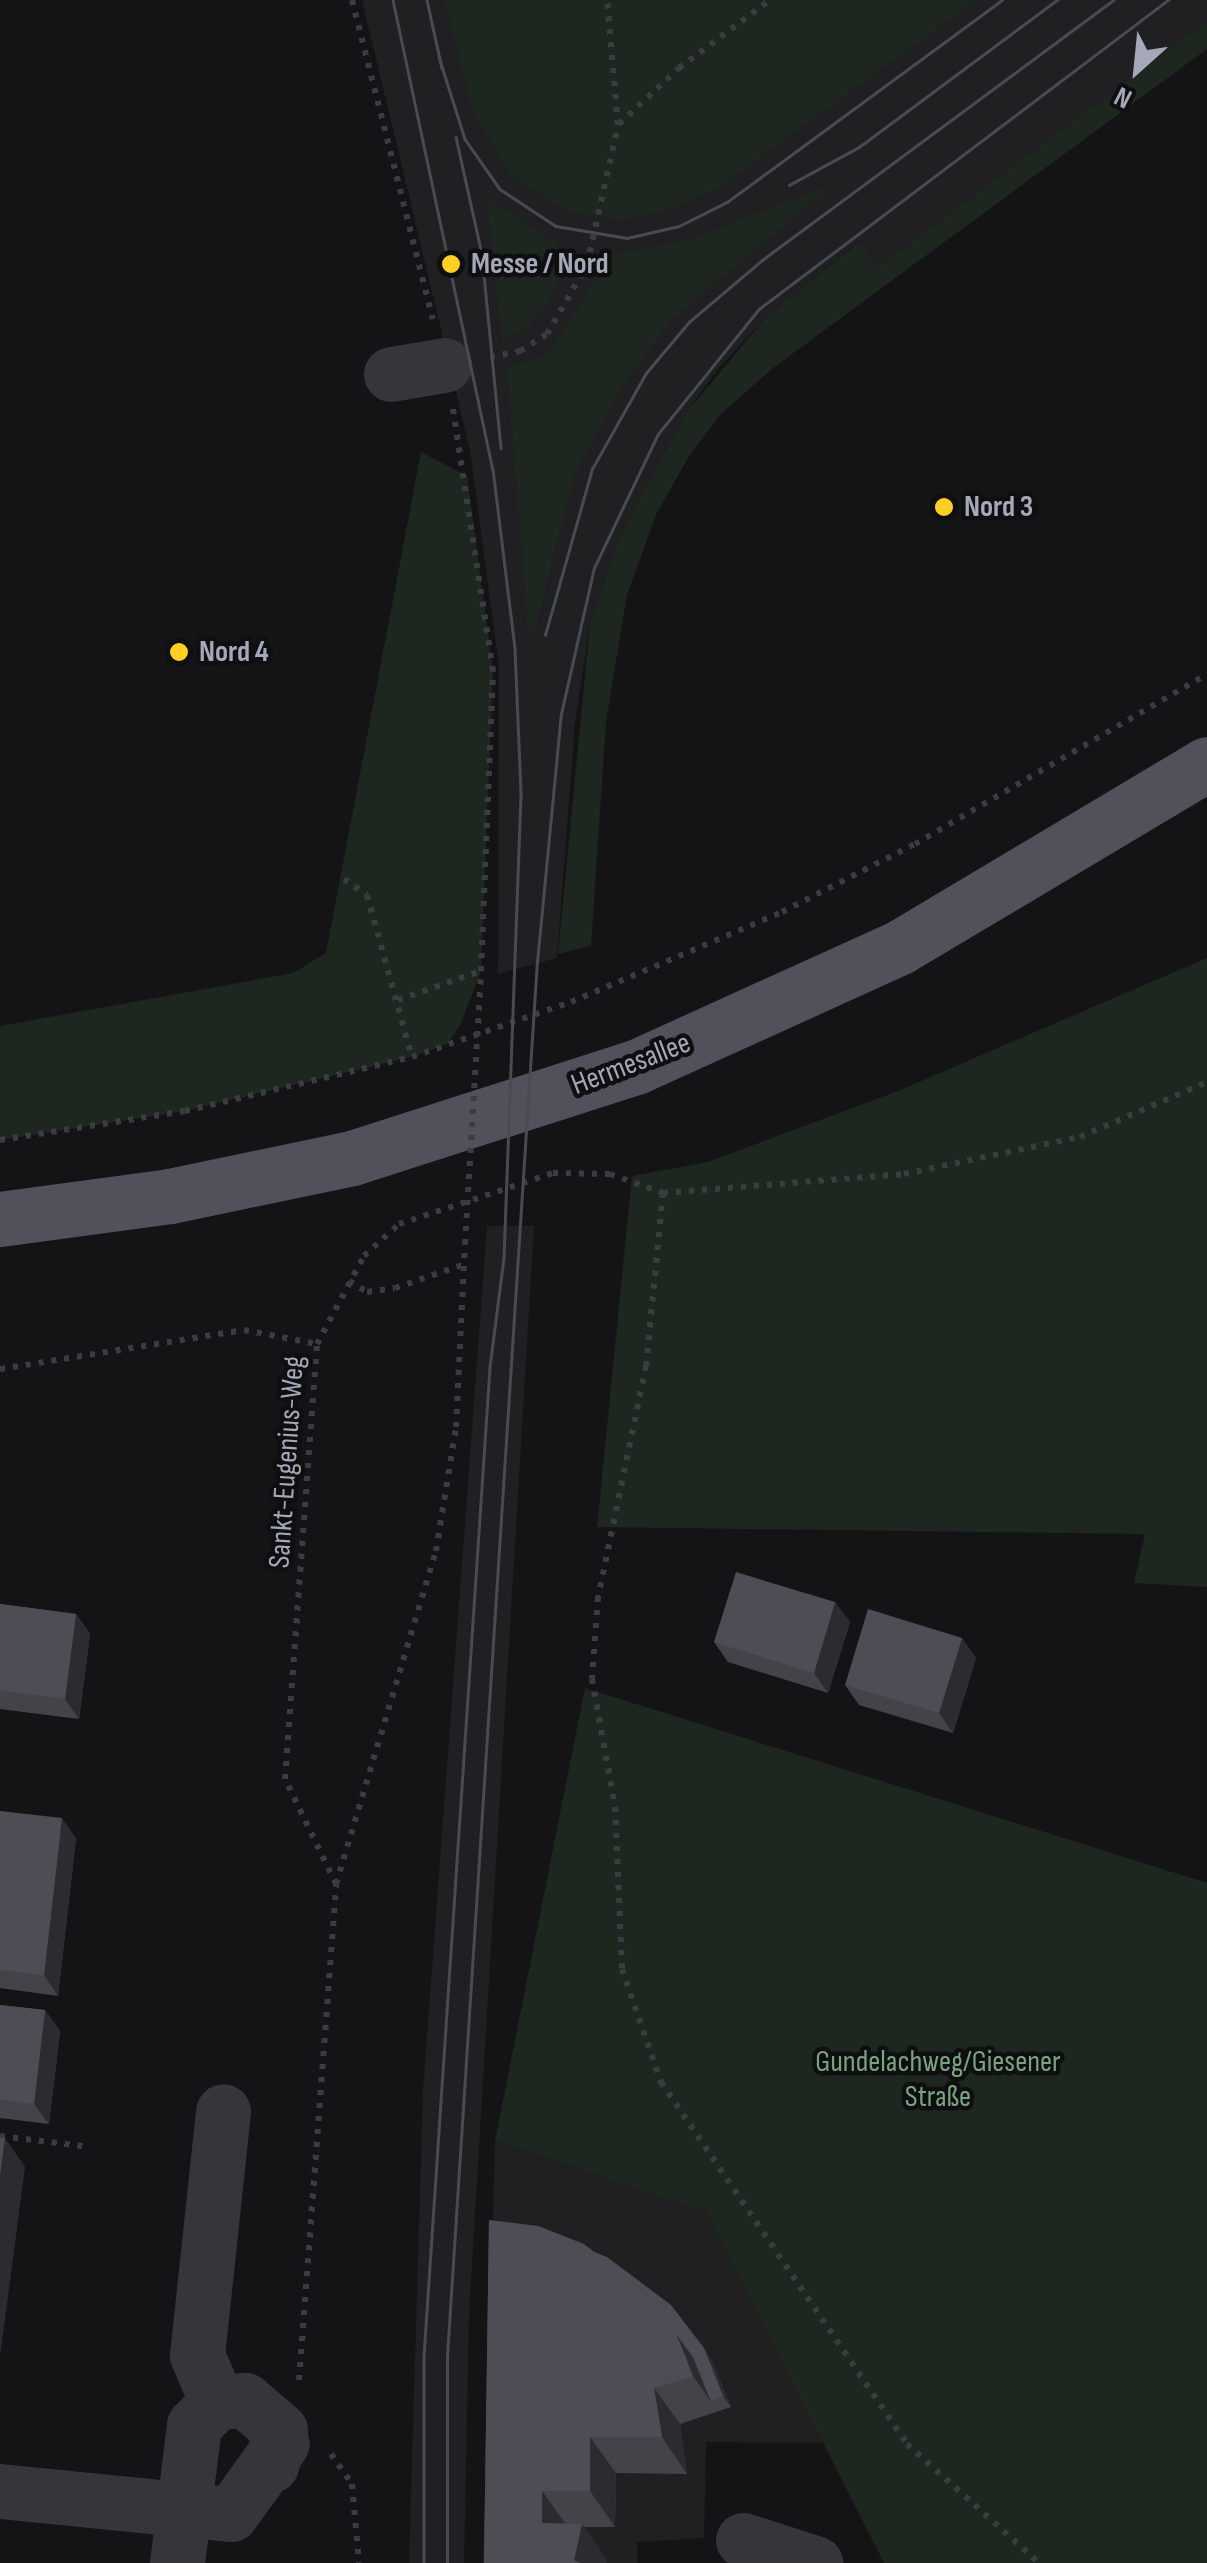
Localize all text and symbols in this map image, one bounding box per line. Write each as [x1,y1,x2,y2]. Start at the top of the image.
north arrow [1087,20,1187,120]
text: N [1109,79,1137,115]
place label: Messe / Nord [471,246,609,282]
marker: Messe / Nord [440,253,462,275]
place label: Nord 3 [964,489,1033,525]
marker: Nord 3 [933,496,955,518]
place label: Nord 4 [199,634,269,670]
marker: Nord 4 [168,641,190,663]
street label: Hermesallee [566,1025,696,1103]
street label: Sankt-Eugenius-Weg [262,1355,312,1569]
park label: Gundelachweg/Giesener Straße [815,2044,1061,2114]

